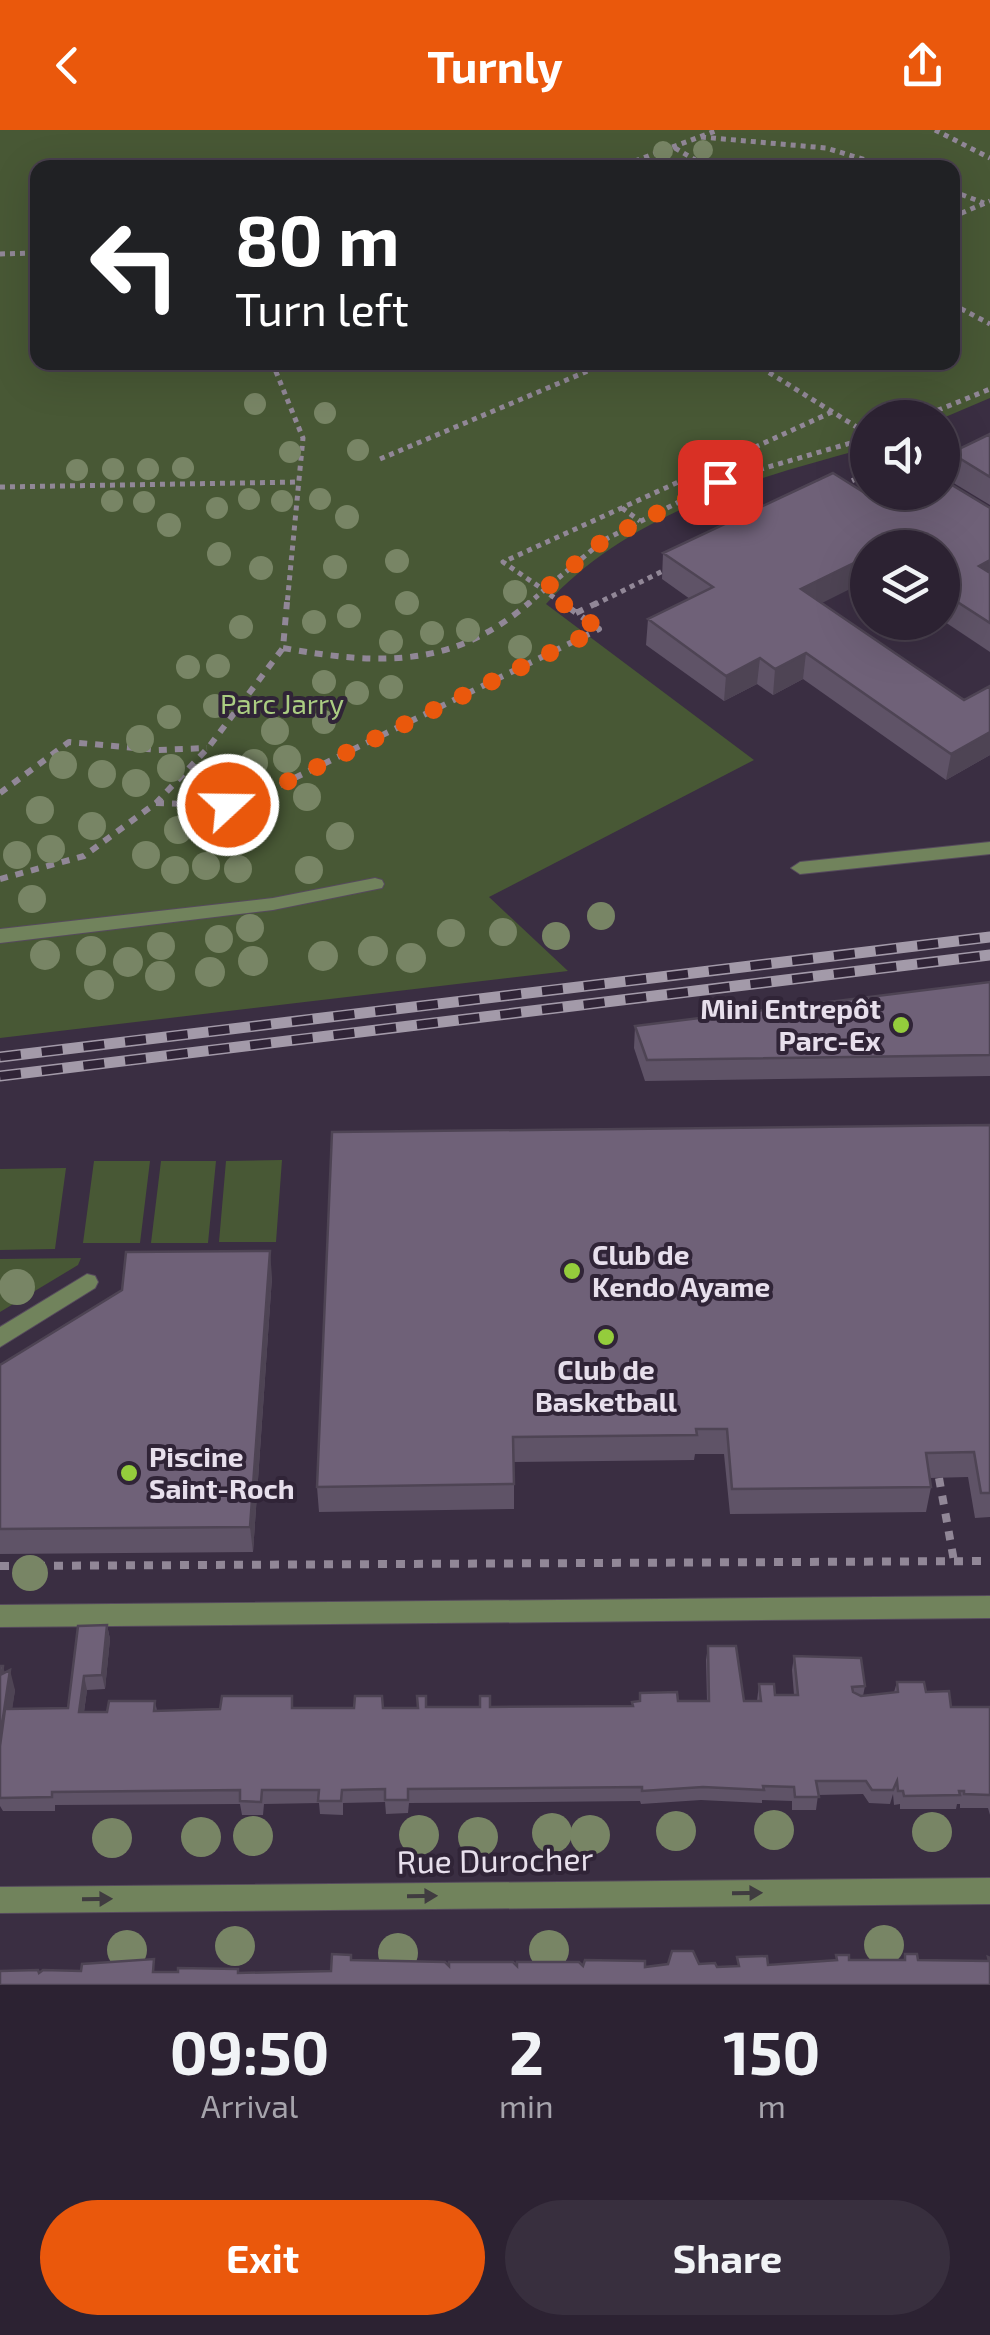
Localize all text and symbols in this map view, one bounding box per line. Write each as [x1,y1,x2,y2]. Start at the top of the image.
icon: back [40,38,95,93]
text: Turnly [427,38,563,92]
icon: share [895,38,950,93]
text: 80 m [235,196,400,280]
icon: left [70,200,200,330]
text: Turn left [235,281,409,335]
map controls [850,400,960,640]
button: sound [850,400,960,510]
pin [678,440,763,525]
icon: arrive [693,455,748,510]
button: layers [850,530,960,640]
park label: Parc Jarry [220,686,344,720]
position arrow [176,753,280,857]
place label: Mini Entrepôt Parc-Ex [700,991,881,1057]
marker: Mini Entrepôt Parc-Ex [890,1014,912,1036]
place label: Club de Kendo Ayame [592,1237,770,1303]
marker: Club de Kendo Ayame [561,1260,583,1282]
marker: Club de Basketball [595,1326,617,1348]
place label: Club de Basketball [535,1352,678,1418]
place label: Piscine Saint-Roch [149,1439,295,1505]
marker: Piscine Saint-Roch [118,1462,140,1484]
street label: Rue Durocher [396,1838,594,1880]
one-way arrow [732,1885,764,1901]
one-way arrow [407,1888,439,1904]
one-way arrow [82,1891,114,1907]
text: 09:50 [170,2015,329,2087]
text: 2 [509,2015,544,2087]
text: 150 [723,2015,820,2087]
text: Arrival [201,2086,298,2124]
text: min [499,2086,554,2124]
text: m [758,2086,786,2124]
button: Exit [40,2200,485,2315]
button: Share [505,2200,950,2315]

